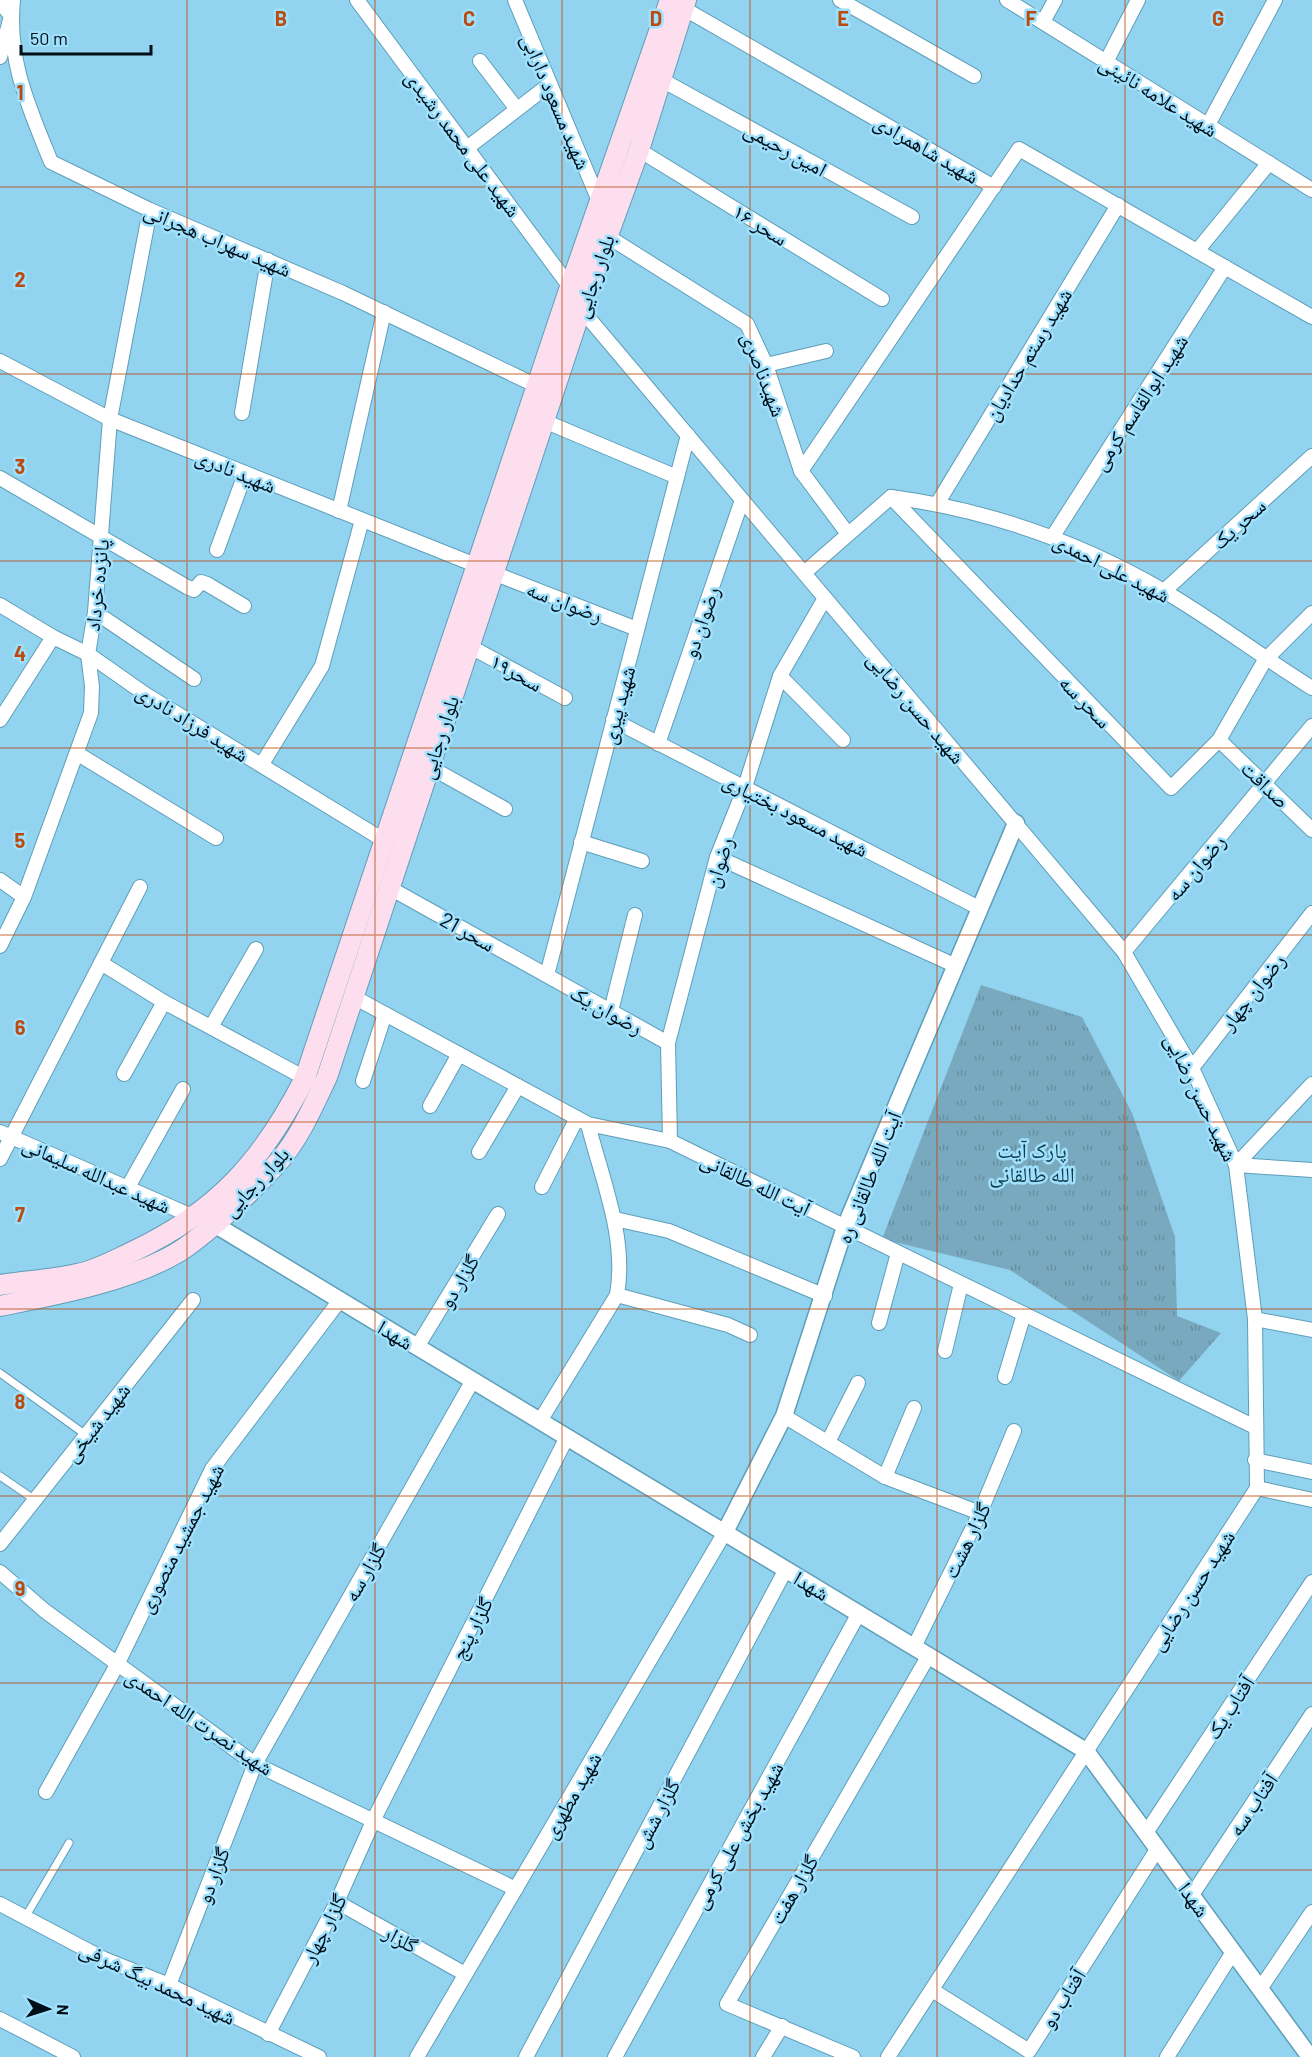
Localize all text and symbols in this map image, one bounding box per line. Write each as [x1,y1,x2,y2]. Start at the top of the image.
text: B [275,6,287,30]
text: C [463,6,475,30]
text: D [650,6,662,30]
text: E [837,6,849,30]
text: F [1025,6,1037,30]
text: G [1212,6,1224,30]
scale bar [21,18,152,56]
text: 50 m [30,27,68,49]
street label: شهید مسعود دارابی [515,29,597,174]
street label: شهید علامه‌ نائینی [1094,49,1223,143]
street label: شهید علی محمد رشیدی [399,65,527,222]
text: 1 [16,80,24,104]
street label: شهید شاهمرادی [870,108,984,189]
street label: امین رحیمی [739,115,832,183]
street label: شهید سهراب هجرانی [140,197,295,283]
street label: سحر ۱۶ [729,198,793,250]
street label: بلوار رجایی [567,231,621,322]
text: 2 [14,267,26,291]
street label: شهید رستم حدادیان [978,283,1079,426]
street label: شهیدناصری [737,328,793,420]
street label: شهید ابوالقاسم کرمی [1086,329,1195,476]
street label: شهید نادری [192,443,280,498]
text: 3 [15,454,25,478]
street label: سحر یک [1206,492,1270,554]
street label: شهید علی احمدی [1048,527,1175,609]
street label: پانزده خرداد [79,538,114,632]
street label: رضوان سه [523,575,606,628]
street label: رضوان دو [676,583,725,662]
text: 4 [14,641,26,665]
street label: شهید حسن رضایی [861,646,971,770]
street label: سحر۱۹ [487,648,547,696]
street label: شهید پیری [595,663,641,747]
street label: سحر سه [1055,669,1117,733]
street label: شهید فرزاد نادری [132,678,254,767]
street label: بلوار رجایی [413,692,465,783]
street label: صداقت [1237,755,1295,813]
street label: شهید مسعود بختیاری [719,767,873,862]
text: 5 [15,828,26,852]
street label: رضوان سه [1160,829,1231,906]
street label: رضوان [698,834,739,891]
street label: سحر 21 [436,906,500,956]
street label: رضوان چهار [1214,948,1291,1036]
street label: رضوان یک [566,979,648,1040]
text: 6 [15,1015,26,1039]
street label: شهید حسن رضایی [1159,1029,1244,1166]
street label: آیت الله طالقانی ره [830,1107,908,1247]
street label: شهید عبدالله سلیمانی [18,1130,175,1220]
park label: پارک آیت الله طالقانی [989,1137,1075,1188]
street label: بلوار رجایی [216,1141,295,1223]
street label: آیت الله طالقانی [696,1146,816,1222]
text: 7 [15,1202,25,1226]
street label: گلزار دو [432,1249,484,1312]
street label: شهدا [373,1314,418,1355]
street label: شهید شیخی [57,1378,136,1468]
text: 8 [15,1389,26,1413]
street label: شهید جمشید منصوری [132,1459,229,1617]
street label: گلزار هشت [937,1498,995,1582]
street label: شهید حسن رضایی [1143,1525,1241,1656]
street label: گلزار سه [337,1538,391,1606]
street label: شهدا [789,1565,834,1606]
text: 9 [15,1576,25,1600]
street label: گلزار پنج [445,1592,499,1664]
street label: شهید نصرت الله احمدی [121,1662,279,1781]
street label: آفتاب یک [1199,1670,1260,1744]
street label: شهید مطهری [536,1747,607,1843]
street label: شهید بخش علی کرمی [686,1757,790,1914]
street label: آفتاب سه [1222,1767,1283,1841]
street label: گلزار شش [627,1774,686,1853]
street label: گلزار دو [190,1843,234,1907]
street label: گلزار هفت [763,1850,823,1928]
street label: شهدا [1173,1877,1216,1922]
street label: گلزار چهار [295,1889,352,1968]
street label: گلزار [379,1918,423,1958]
street label: شهید محمد بیگ شرفی [75,1935,240,2031]
street label: آفتاب دو [1034,1963,1091,2033]
north arrow [18,1979,78,2039]
text: N [54,2004,73,2016]

